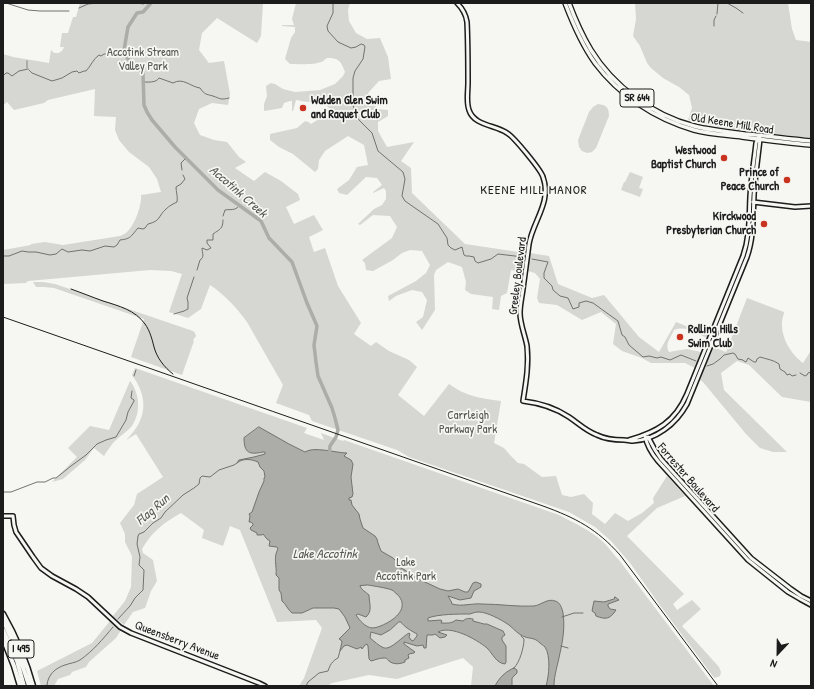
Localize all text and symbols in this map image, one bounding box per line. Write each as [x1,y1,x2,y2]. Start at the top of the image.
park label: Accotink Stream Valley Park [107,46,179,74]
road number: SR 644 [620,89,654,107]
place label: Walden Glen Swim and Raquet Club [311,94,388,122]
marker: Walden Glen Swim and Raquet Club [298,103,308,113]
street label: Old Keene Mill Road [690,110,774,138]
place label: Westwood Baptist Church [651,144,716,172]
marker: Westwood Baptist Church [719,153,729,163]
water label: Accotink Creek [206,163,270,221]
place label: Prince of Peace Church [721,166,779,194]
marker: Prince of Peace Church [782,175,792,185]
district label: KEENE MILL MANOR [480,183,588,199]
place label: Kirckwood Presbyterian Church [666,210,756,238]
marker: Kirckwood Presbyterian Church [759,219,769,229]
street label: Greeley Boulevard [506,236,530,316]
place label: Rolling Hills Swim Club [688,323,738,351]
marker: Rolling Hills Swim Club [675,332,685,342]
park label: Carrleigh Parkway Park [439,409,497,437]
street label: Forrester Boulevard [654,441,722,515]
water label: Flag Run [133,491,173,529]
water label: Lake Accotink [293,547,357,563]
park label: Lake Accotink Park [376,556,436,584]
street label: Queensberry Avenue [133,618,221,664]
north arrow [758,633,798,673]
road number: I 495 [8,640,34,658]
text: N [768,657,779,672]

